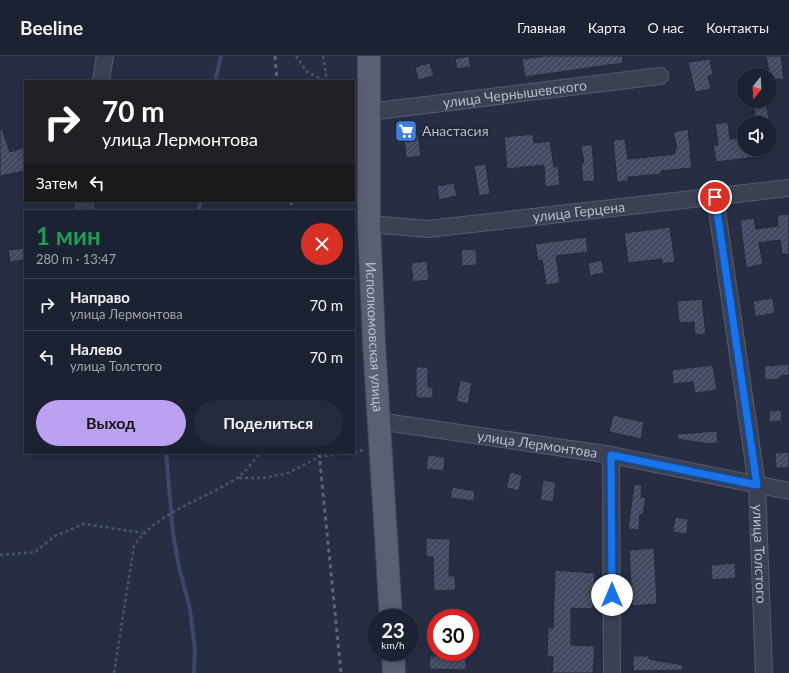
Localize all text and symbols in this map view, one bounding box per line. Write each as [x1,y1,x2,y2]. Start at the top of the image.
text: Beeline [20,16,83,39]
text: Главная [517,19,566,36]
text: Карта [588,19,626,36]
text: О нас [648,19,684,36]
text: Контакты [706,19,769,36]
north arrow [737,68,777,108]
map controls [737,68,777,156]
street label: улица Чернышевского [442,76,588,111]
text: 70 m [102,94,165,128]
icon: right [36,96,88,148]
button: sound [737,116,777,156]
supermarket icon: Анастасия [393,118,419,144]
place label: Анастасия [422,122,489,139]
text: улица Лермонтова [102,128,258,150]
icon: left [86,172,108,194]
text: Затем [36,174,78,192]
pin [698,180,732,214]
icon: arrive [704,186,726,208]
street label: улица Герцена [532,198,626,225]
text: 1 мин [36,221,101,250]
button: close [301,223,343,265]
text: 280 m · 13:47 [36,251,116,267]
street label: Исполкомовская улица [363,261,387,412]
text: Направо [70,288,130,306]
icon: right [36,294,58,316]
text: 70 m [309,296,343,314]
text: улица Лермонтова [70,306,183,322]
text: Налево [70,340,122,358]
icon: left [36,346,58,368]
text: 70 m [309,348,343,366]
text: улица Толстого [70,358,162,374]
button: Выход [36,400,186,446]
button: Поделиться [194,400,343,446]
street label: улица Лермонтова [476,427,599,461]
street label: улица Толстого [750,504,770,604]
position arrow [591,574,633,616]
speed limit sign: 30 [427,609,479,661]
text: 23 [381,618,405,642]
text: km/h [381,639,405,651]

